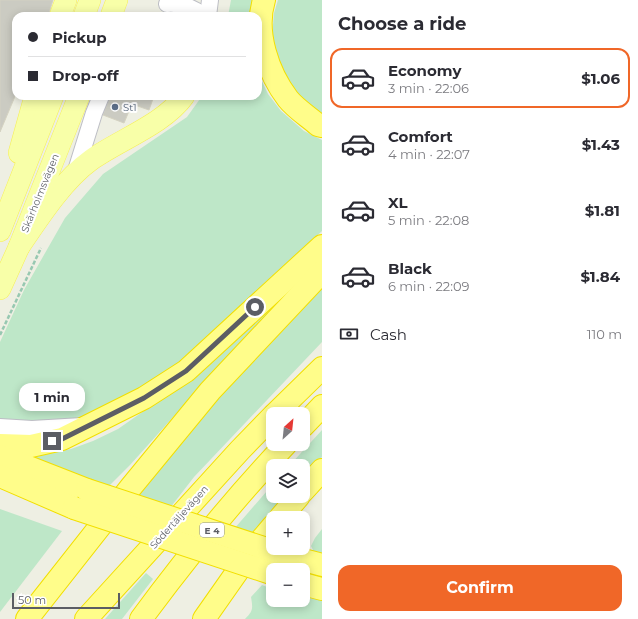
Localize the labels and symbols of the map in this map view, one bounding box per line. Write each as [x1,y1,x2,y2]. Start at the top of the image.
place label: St1 [123,101,137,114]
marker: St1 [110,102,120,112]
street label: Skärholmsvägen [18,152,62,234]
route start [246,298,264,316]
callout: 1 min [19,383,85,411]
north arrow [266,407,310,451]
route end [43,432,61,450]
street label: Södertäljevägen [147,482,211,552]
road number: E 4 [200,523,224,537]
scale bar [12,591,120,610]

